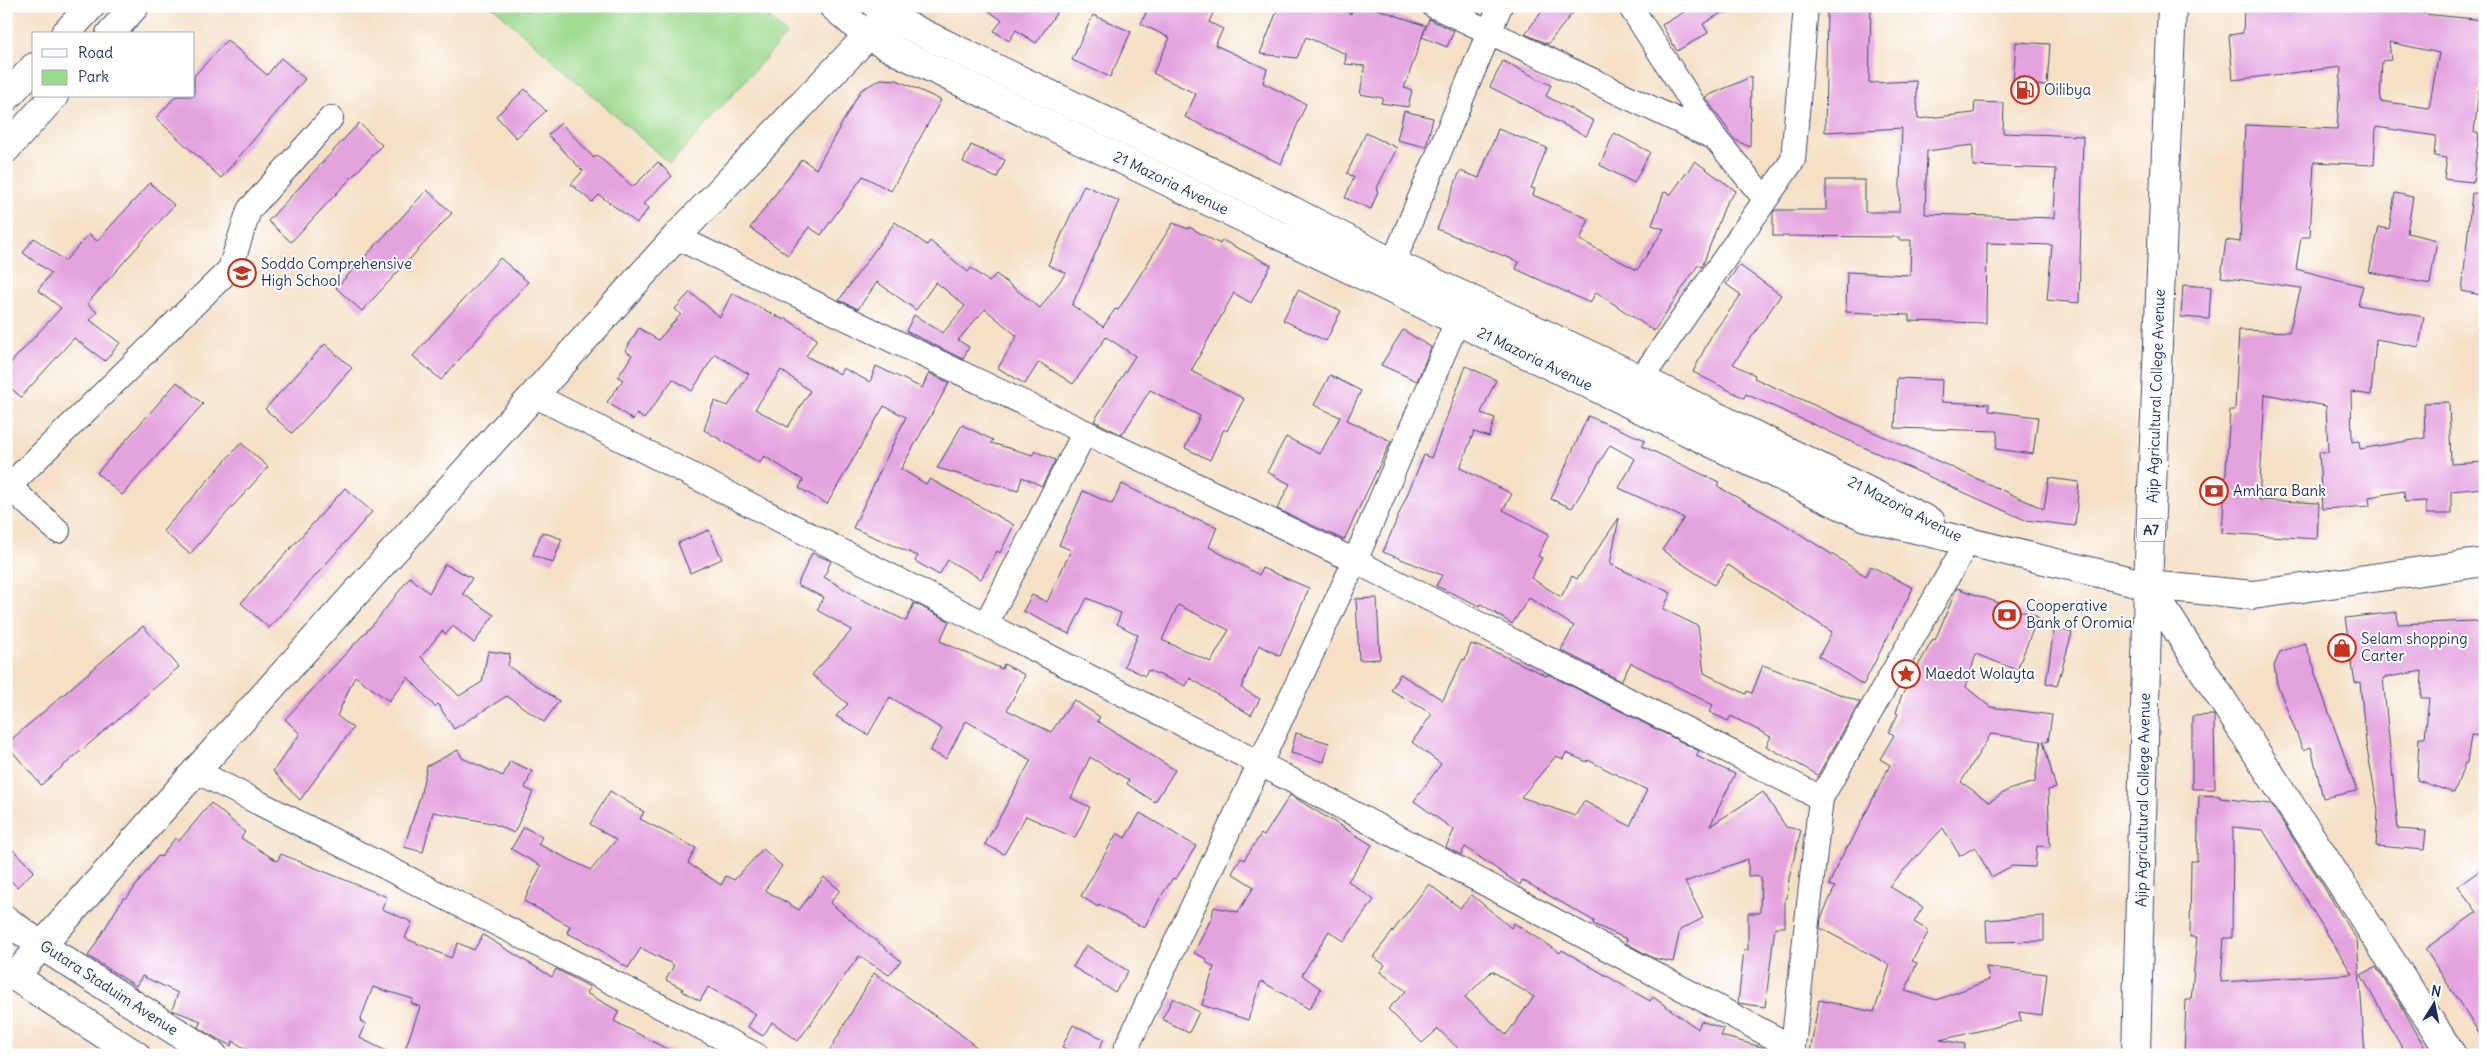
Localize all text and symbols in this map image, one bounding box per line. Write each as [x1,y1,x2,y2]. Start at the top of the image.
legend [32,32,195,98]
text: Road [78,43,113,62]
text: Park [78,67,109,86]
fuel station icon: Oilibya [2010,75,2040,105]
place label: Oilibya [2044,80,2091,99]
street label: 21 Mazoria Avenue [1111,146,1232,219]
place label: Soddo Comprehensive High School [261,254,412,290]
school or university icon: Soddo Comprehensive High School [227,258,257,288]
street label: Ajip Agricultural College Avenue [2142,289,2169,503]
street label: 21 Mazoria Avenue [1475,322,1596,395]
street label: 21 Mazoria Avenue [1845,472,1966,546]
bank icon: Amhara Bank [2199,476,2229,506]
place label: Amhara Bank [2233,481,2326,500]
road number: A7 [2137,518,2165,542]
place label: Cooperative Bank of Oromia [2026,596,2133,632]
bank icon: Cooperative Bank of Oromia [1992,600,2022,630]
place label: Selam shopping Carter [2361,629,2468,665]
shop icon: Selam shopping Carter [2327,633,2357,663]
place icon: Maedot Wolayta [1891,659,1921,689]
place label: Maedot Wolayta [1925,664,2035,683]
street label: Ajip Agricultural College Avenue [2131,693,2154,907]
street label: Gutara Staduim Avenue [37,936,182,1039]
north arrow [2408,978,2458,1028]
text: N [2430,981,2443,1001]

